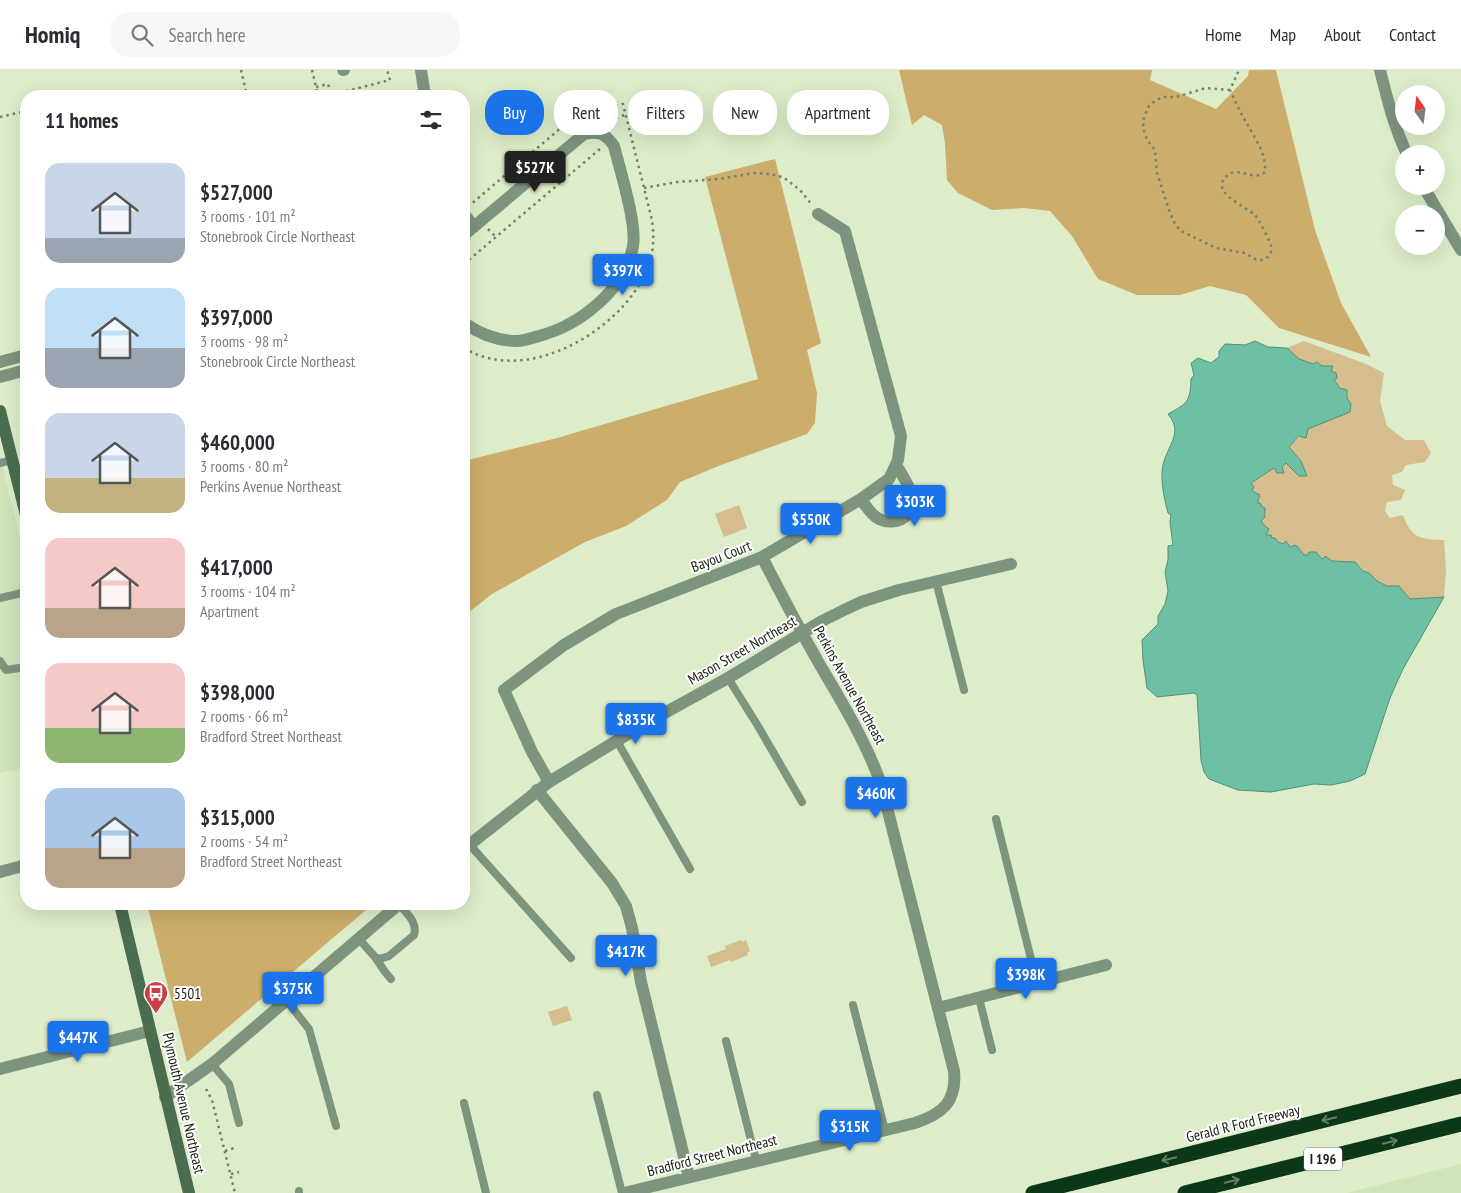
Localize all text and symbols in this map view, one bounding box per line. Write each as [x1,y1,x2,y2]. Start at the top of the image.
search box [110,12,460,57]
text: Homiq [25,19,80,50]
icon: search [128,21,156,49]
text: Search here [168,23,246,47]
text: Home [1205,23,1242,46]
text: Map [1270,23,1296,46]
text: About [1324,23,1361,46]
text: Contact [1389,23,1436,46]
north arrow [1395,85,1445,135]
map controls [1395,85,1445,255]
chip: Buy [485,90,544,135]
chip: Rent [554,90,618,135]
chip: Filters [628,90,703,135]
chip: New [713,90,777,135]
chip: Apartment [787,90,889,135]
icon: filters [417,106,445,134]
text: 11 homes [45,107,118,134]
button: + [1395,145,1445,195]
pin: $527K [500,150,570,193]
text: $527K [516,157,554,177]
text: $527,000 [200,179,273,206]
icon: home [85,183,145,243]
button: − [1395,205,1445,255]
text: 3 rooms · 101 m² [200,206,296,226]
text: Stonebrook Circle Northeast [200,226,355,246]
pin: $397K [588,254,658,296]
text: $397K [604,260,642,280]
text: $397,000 [200,304,273,331]
icon: home [85,308,145,368]
text: 3 rooms · 98 m² [200,331,288,351]
text: Stonebrook Circle Northeast [200,351,355,371]
text: $460,000 [200,429,275,456]
icon: home [85,433,145,493]
text: 3 rooms · 80 m² [200,456,288,476]
text: Perkins Avenue Northeast [200,476,341,496]
pin: $303K [880,484,950,527]
text: $303K [896,491,934,511]
pin: $550K [776,502,846,545]
text: $550K [792,509,830,529]
street label: Bayou Court [688,536,754,576]
text: $417,000 [200,554,273,581]
icon: home [85,558,145,618]
text: 3 rooms · 104 m² [200,581,296,601]
text: Apartment [200,601,259,621]
street label: Mason Street Northeast [684,611,800,689]
street label: Perkins Avenue Northeast [810,622,890,748]
text: $398,000 [200,679,275,706]
icon: home [85,683,145,743]
pin: $835K [601,702,671,745]
text: 2 rooms · 66 m² [200,706,288,726]
text: $835K [617,709,655,729]
text: Bradford Street Northeast [200,726,342,746]
pin: $460K [841,776,911,819]
text: $460K [857,783,895,803]
text: $315,000 [200,804,275,831]
icon: home [85,808,145,868]
text: 2 rooms · 54 m² [200,831,288,851]
text: Bradford Street Northeast [200,851,342,871]
pin: $417K [591,934,661,977]
text: $417K [607,941,645,961]
pin: $398K [991,958,1061,1000]
text: $398K [1007,964,1045,984]
pin: $375K [258,972,328,1014]
text: $375K [274,978,312,998]
bus stop icon: 5501 [143,980,169,1014]
place label: 5501 [174,984,201,1003]
pin: $447K [43,1020,113,1063]
text: $447K [59,1027,97,1047]
street label: Plymouth Avenue Northeast [159,1031,209,1175]
street label: Gerald R Ford Freeway [1184,1100,1302,1146]
pin: $315K [815,1110,885,1152]
one-way arrow [1321,1115,1337,1124]
text: $315K [831,1116,869,1136]
street label: Bradford Street Northeast [645,1130,779,1180]
one-way arrow [1381,1137,1397,1146]
road number: I 196 [1304,1148,1342,1170]
one-way arrow [1161,1155,1177,1164]
one-way arrow [1224,1176,1240,1185]

